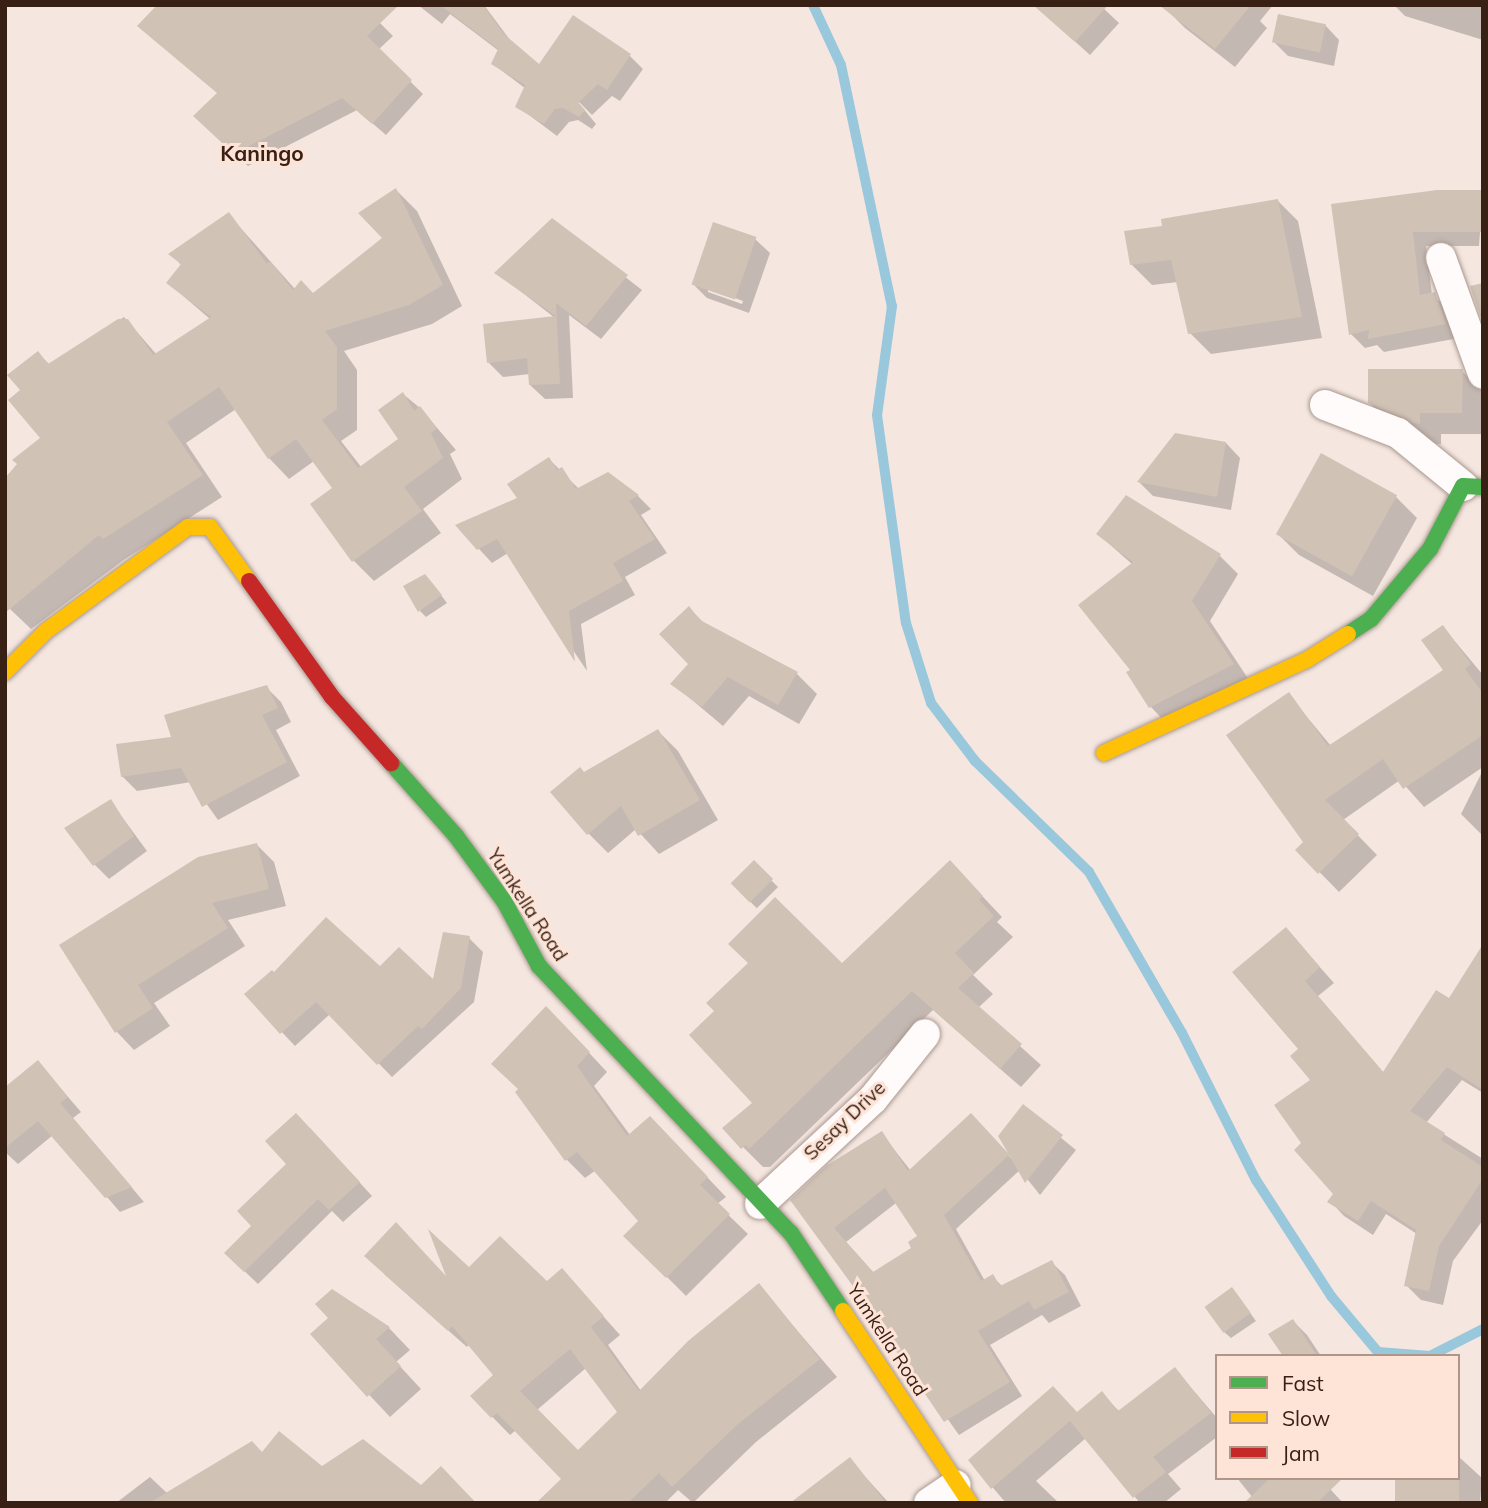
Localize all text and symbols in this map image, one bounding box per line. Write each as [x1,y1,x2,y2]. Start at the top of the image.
district label: Kaningo [220,140,304,166]
street label: Yumkella Road [482,844,572,966]
street label: Sesay Drive [800,1077,890,1165]
street label: Yumkella Road [842,1279,932,1401]
legend [1215,1354,1460,1480]
text: Fast [1282,1370,1324,1396]
text: Slow [1282,1405,1330,1431]
text: Jam [1282,1440,1320,1466]

